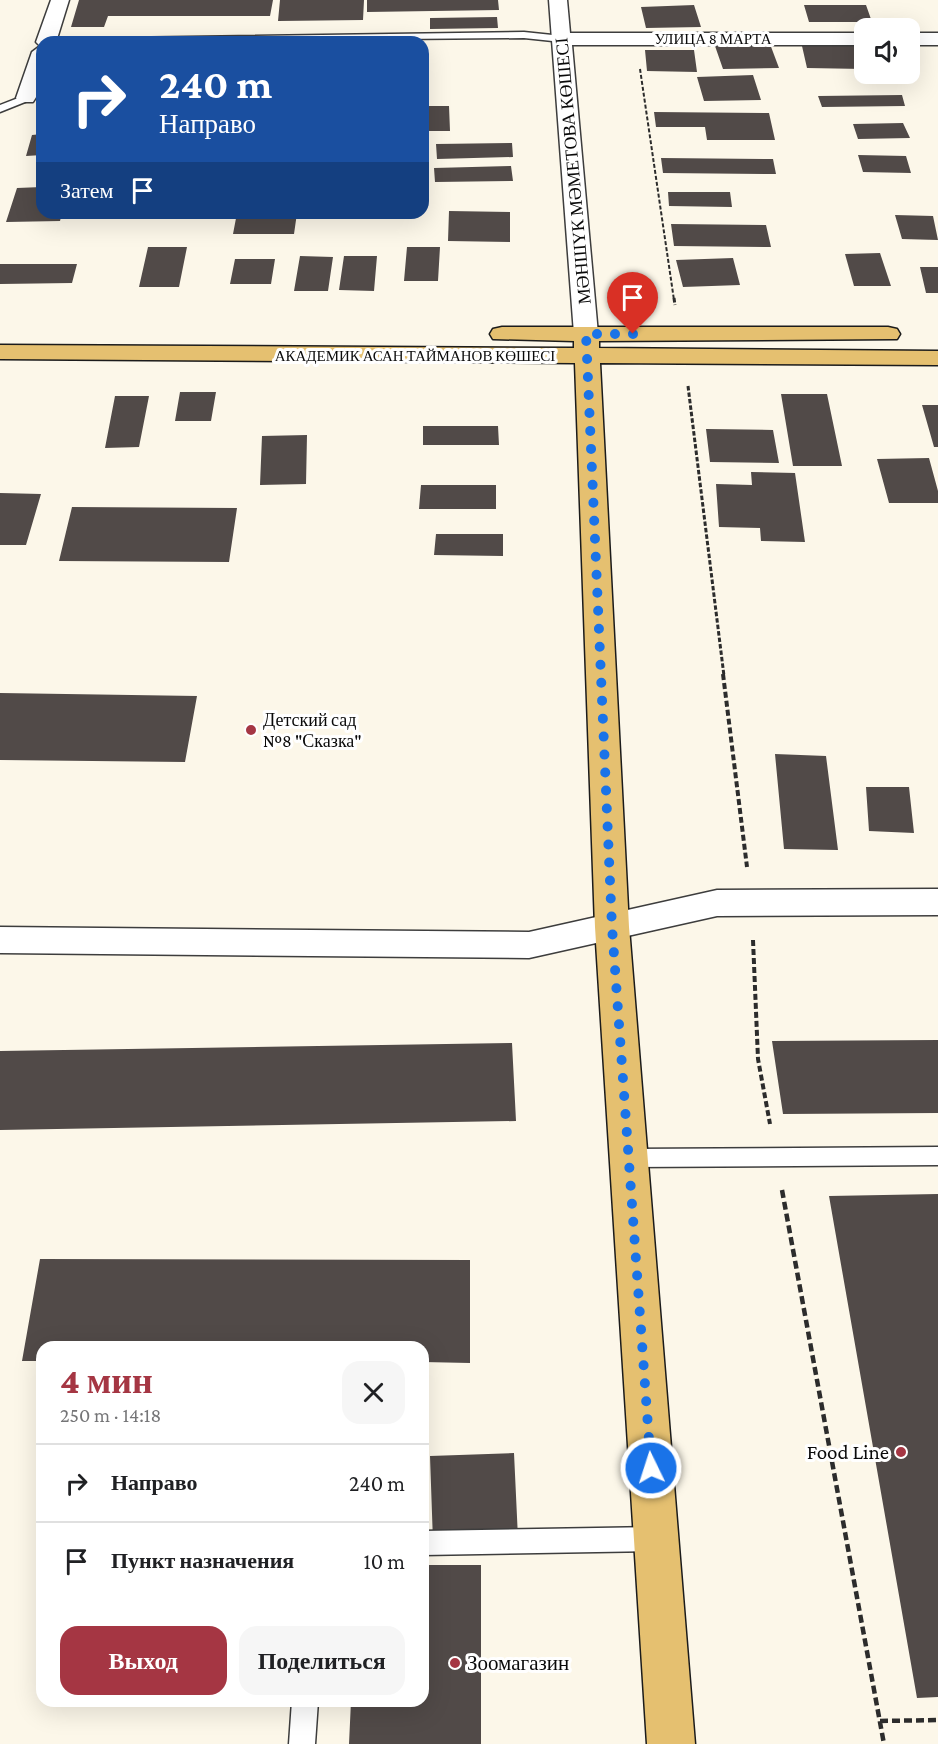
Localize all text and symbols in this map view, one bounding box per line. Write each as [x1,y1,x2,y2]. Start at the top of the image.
map controls [854,18,920,84]
button: sound [854,18,920,84]
street label: УЛИЦА 8 МАРТА [654,31,772,47]
street label: МӘНШҮК МӘМЕТОВА КӨШЕСІ [551,37,595,305]
icon: right [60,60,138,138]
text: 240 m [159,60,272,107]
text: Направо [159,109,256,139]
icon: arrive [126,174,159,207]
text: Затем [60,178,114,203]
pin [607,272,658,334]
icon: arrive [616,281,649,314]
street label: АКАДЕМИК АСАН ТАЙМАНОВ КӨШЕСІ [275,348,555,364]
place label: Детский сад №8 "Сказка" [263,710,362,751]
marker: Детский сад №8 "Сказка" [244,723,258,737]
text: 4 мин [60,1361,153,1401]
button: close [342,1361,405,1424]
text: 250 m · 14:18 [60,1404,161,1426]
position arrow [619,1436,683,1500]
place label: Food Line [807,1440,889,1464]
marker: Food Line [894,1445,908,1459]
icon: right [60,1467,93,1500]
text: Направо [111,1470,197,1495]
text: 240 m [349,1471,405,1496]
icon: arrive [60,1545,93,1578]
text: Пункт назначения [111,1548,294,1573]
text: 10 m [363,1549,405,1574]
button: Выход [60,1626,227,1695]
button: Поделиться [239,1626,405,1695]
place label: Зоомагазин [467,1651,569,1675]
marker: Зоомагазин [448,1656,462,1670]

